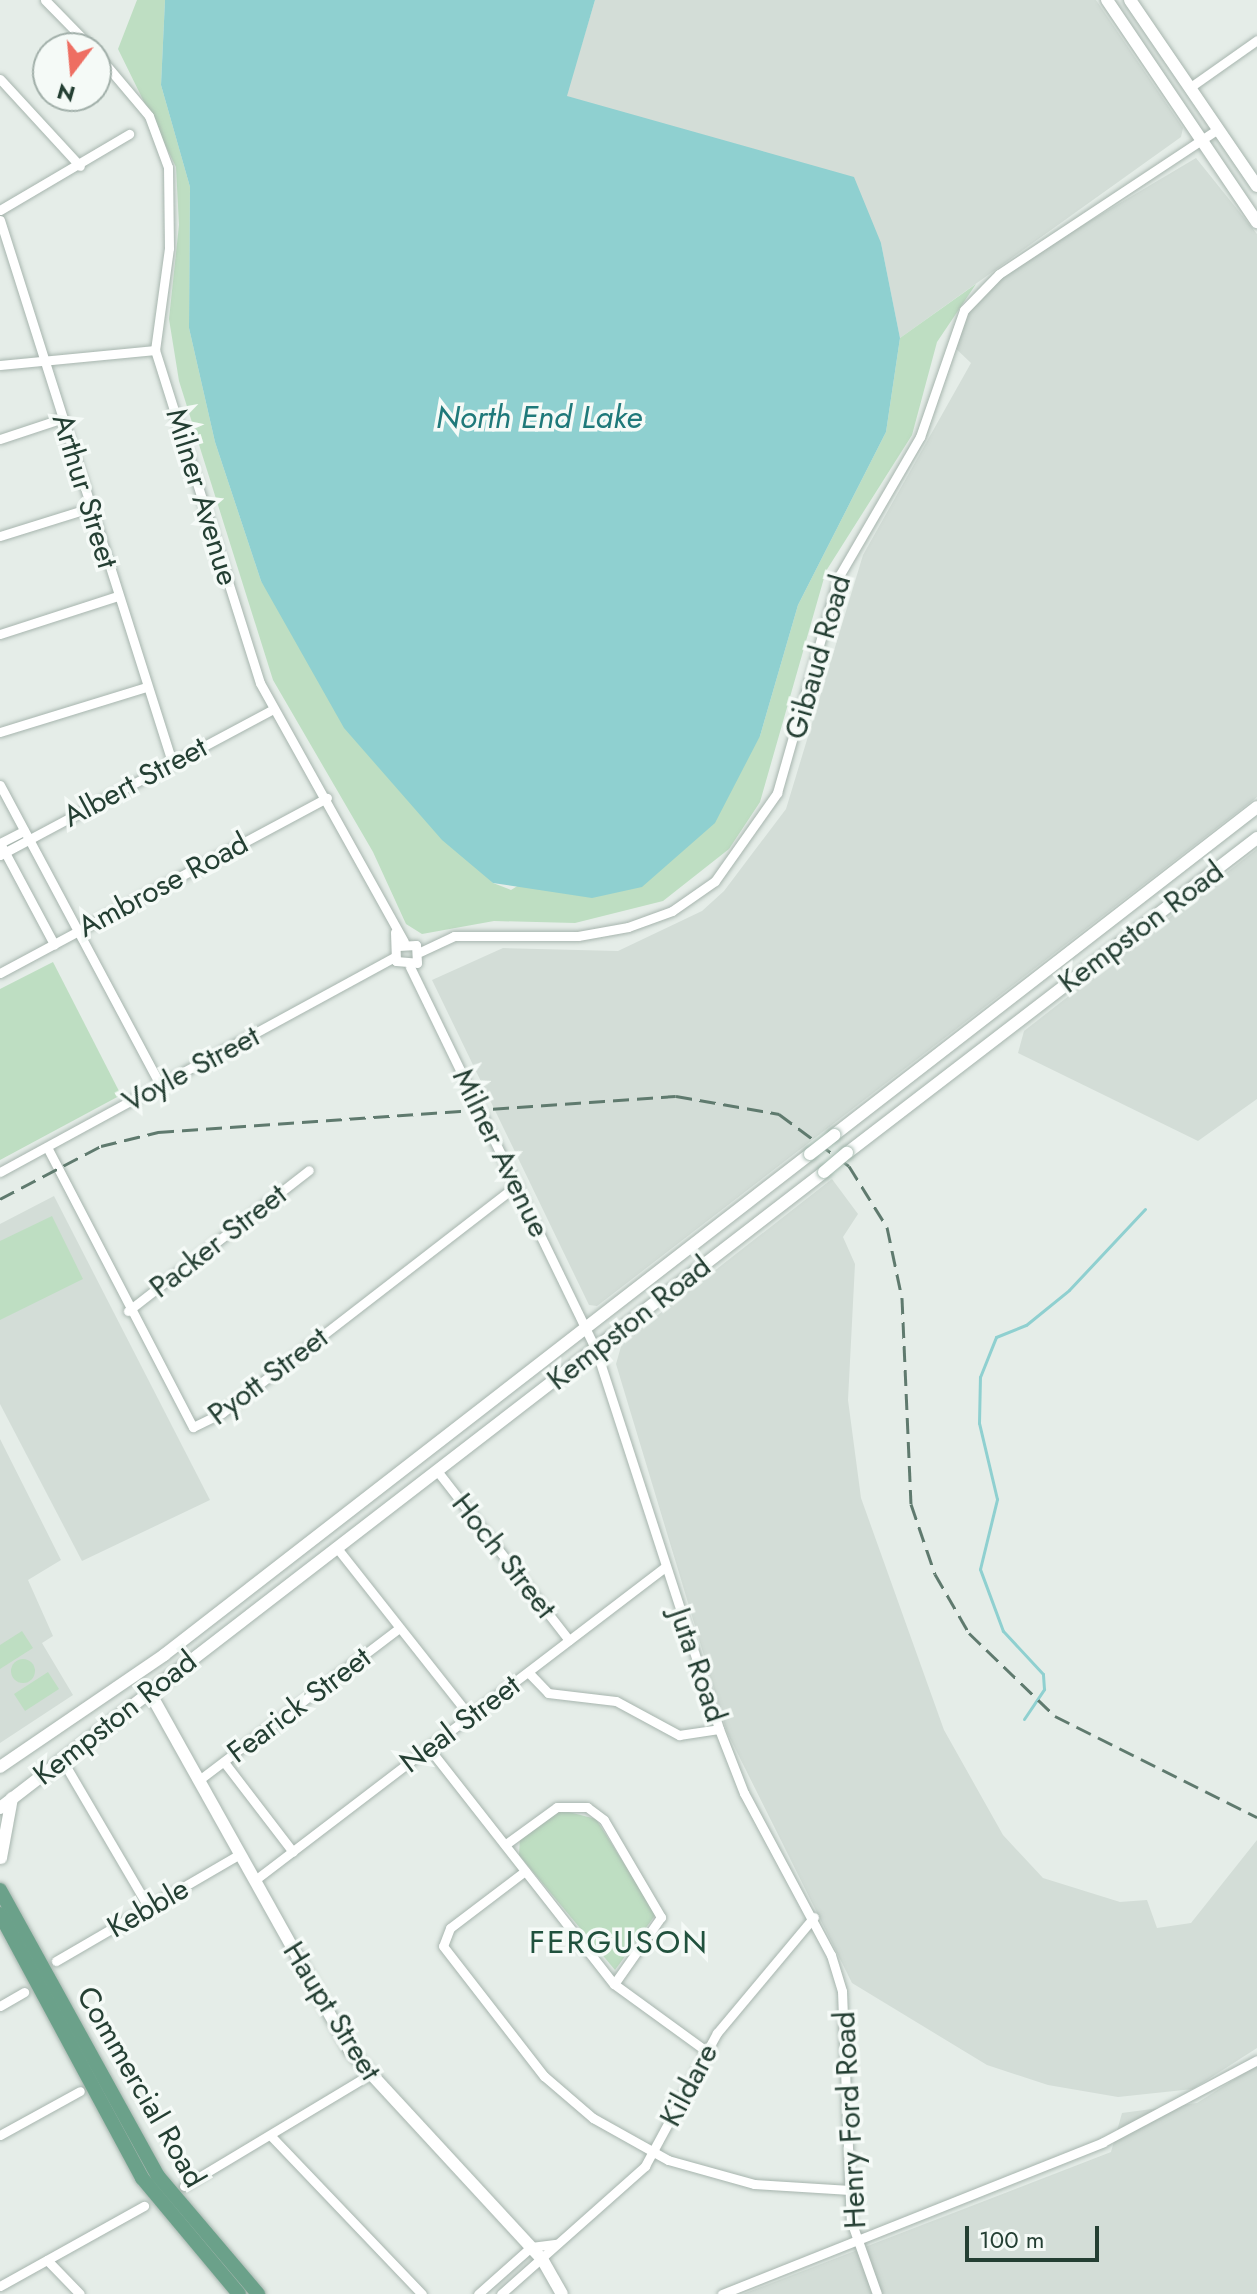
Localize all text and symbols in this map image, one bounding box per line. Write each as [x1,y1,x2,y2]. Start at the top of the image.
north arrow [32,32,112,112]
text: N [53,75,79,111]
water label: North End Lake [436,398,642,436]
street label: Milner Avenue [158,404,246,590]
street label: Arthur Street [44,409,126,573]
street label: Gibaud Road [777,571,859,743]
street label: Albert Street [57,729,213,835]
street label: Ambrose Road [72,825,254,945]
street label: Kempston Road [1051,853,1231,1001]
street label: Voyle Street [117,1018,265,1120]
street label: Milner Avenue [445,1063,557,1243]
street label: Packer Street [143,1177,293,1305]
street label: Kempston Road [540,1248,718,1398]
street label: Pyott Street [201,1319,335,1433]
street label: Hoch Street [444,1486,564,1626]
street label: Juta Road [662,1603,734,1727]
street label: Fearick Street [220,1639,378,1771]
street label: Kempston Road [26,1643,204,1793]
street label: Neal Street [393,1667,527,1781]
street label: Kebble [101,1870,195,1946]
district label: FERGUSON [529,1923,709,1961]
street label: Haupt Street [275,1935,389,2087]
street label: Commercial Road [69,1980,213,2194]
street label: Henry Ford Road [826,2010,874,2230]
street label: Kildare [652,2037,726,2133]
scale bar [969,2210,1103,2260]
text: 100 m [979,2222,1045,2257]

